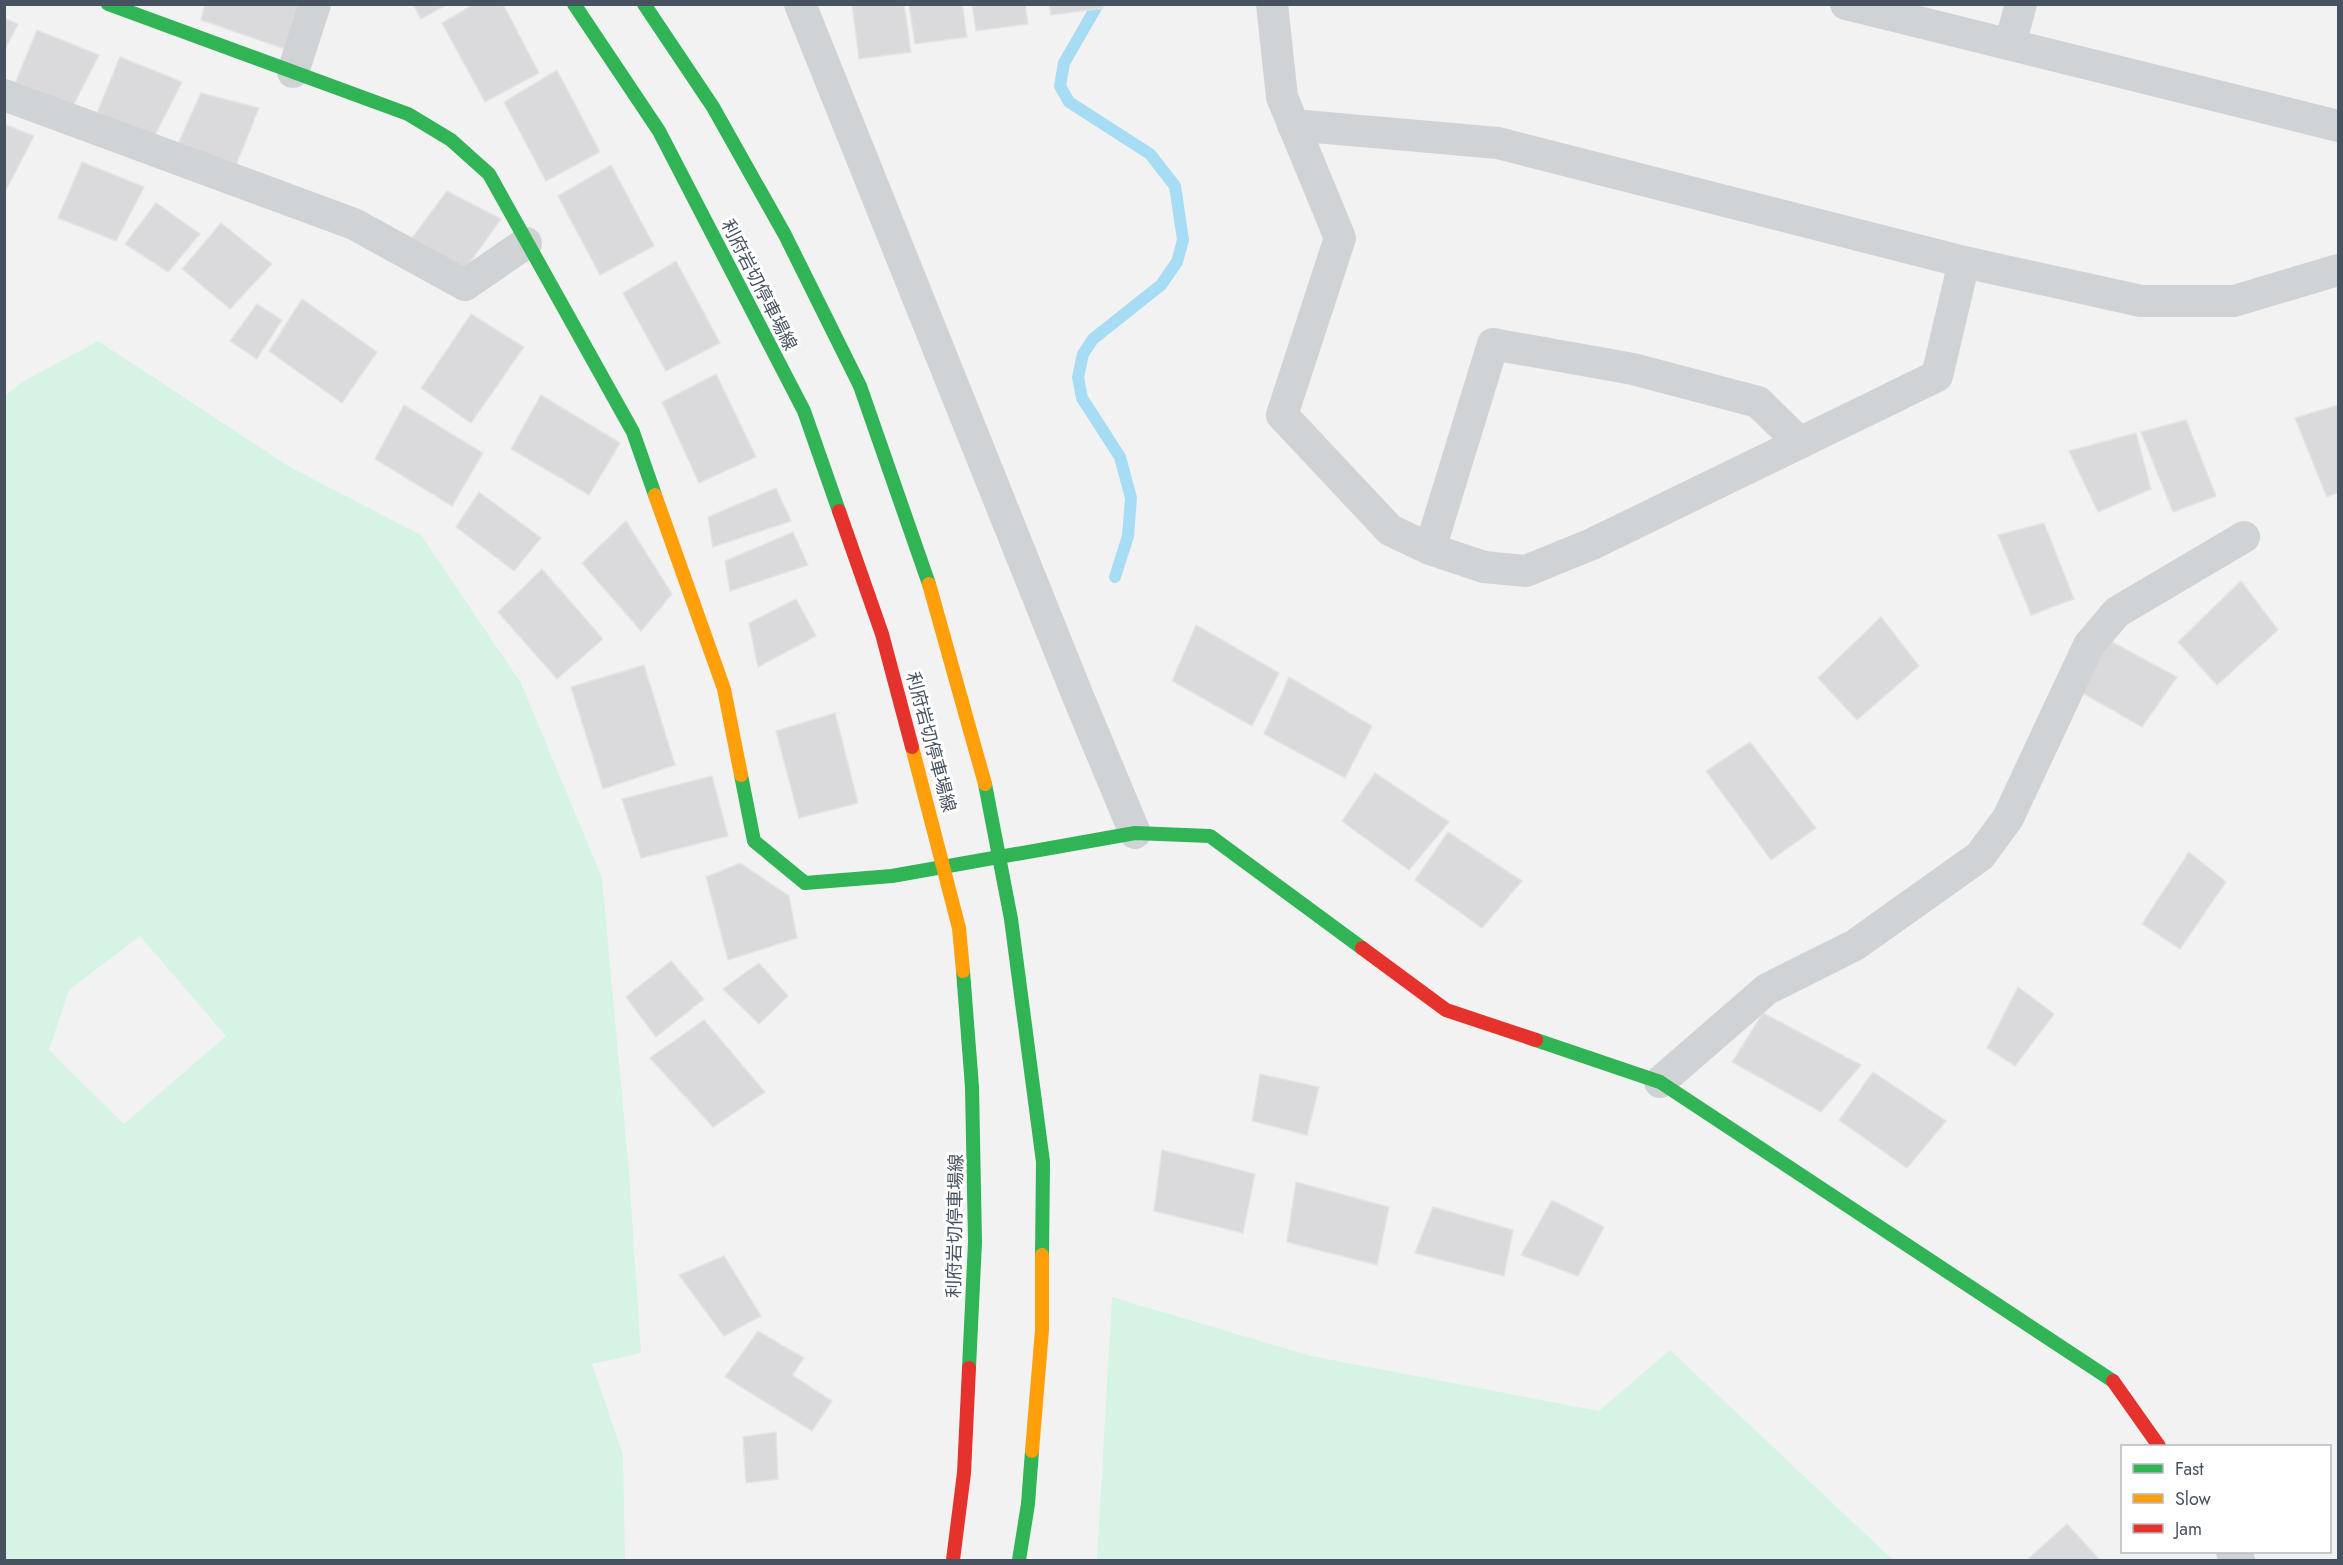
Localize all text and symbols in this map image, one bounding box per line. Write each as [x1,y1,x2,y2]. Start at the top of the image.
street label: 利府岩切停車場線 [715,215,803,355]
street label: 利府岩切停車場線 [900,669,962,815]
street label: 利府岩切停車場線 [941,1154,969,1298]
legend [2121,1445,2331,1553]
text: Fast [2175,1456,2204,1482]
text: Slow [2175,1486,2212,1512]
text: Jam [2173,1516,2202,1542]

